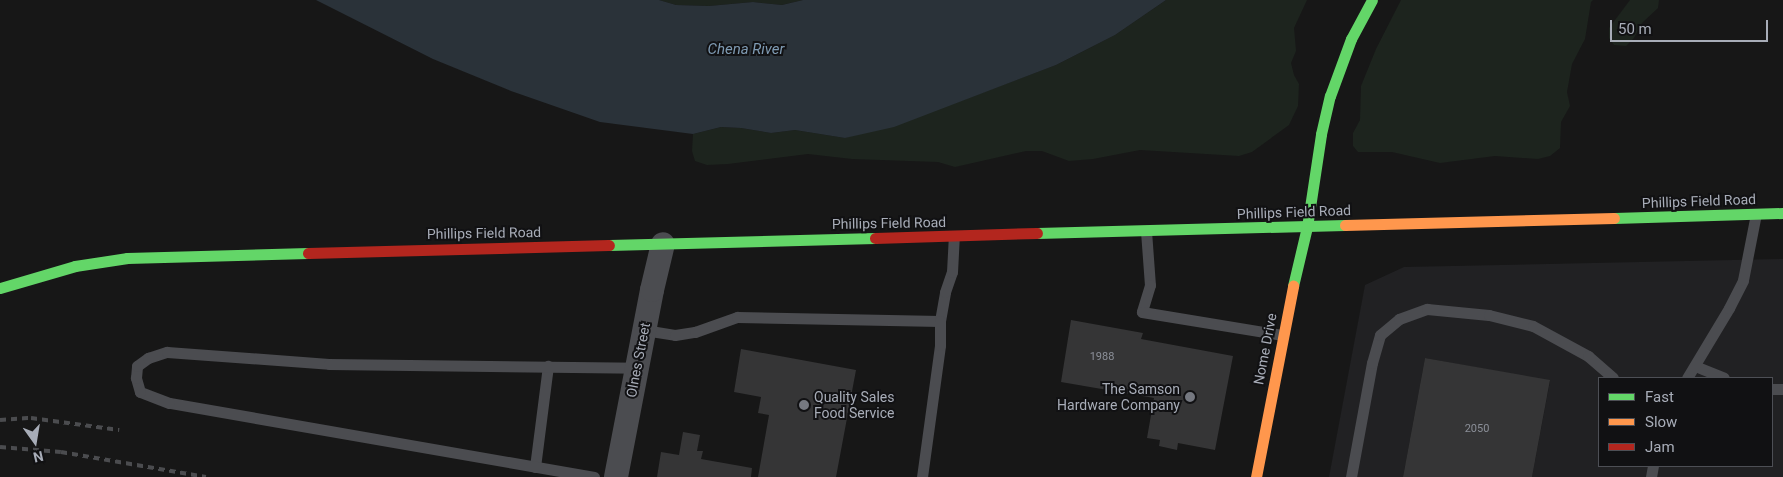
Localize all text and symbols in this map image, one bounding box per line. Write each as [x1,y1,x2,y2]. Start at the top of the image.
scale bar [1613,10,1770,42]
text: 50 m [1618,20,1652,38]
water label: Chena River [708,41,784,59]
street label: Phillips Field Road [1642,191,1756,211]
street label: Phillips Field Road [1237,202,1351,222]
street label: Phillips Field Road [832,214,946,232]
street label: Phillips Field Road [427,224,541,242]
street label: Nome Drive [1250,312,1280,386]
street label: Olnes Street [623,321,653,399]
house number: 1988 [1090,350,1114,364]
legend [1598,377,1773,467]
place label: The Samson Hardware Company [1057,381,1180,414]
text: Fast [1645,388,1674,406]
place label: Quality Sales Food Service [814,389,894,422]
marker: The Samson Hardware Company [1184,391,1196,403]
marker: Quality Sales Food Service [798,399,810,411]
text: Slow [1645,413,1677,431]
north arrow [10,417,60,467]
house number: 2050 [1465,422,1489,436]
text: Jam [1645,438,1675,456]
text: N [32,448,45,466]

